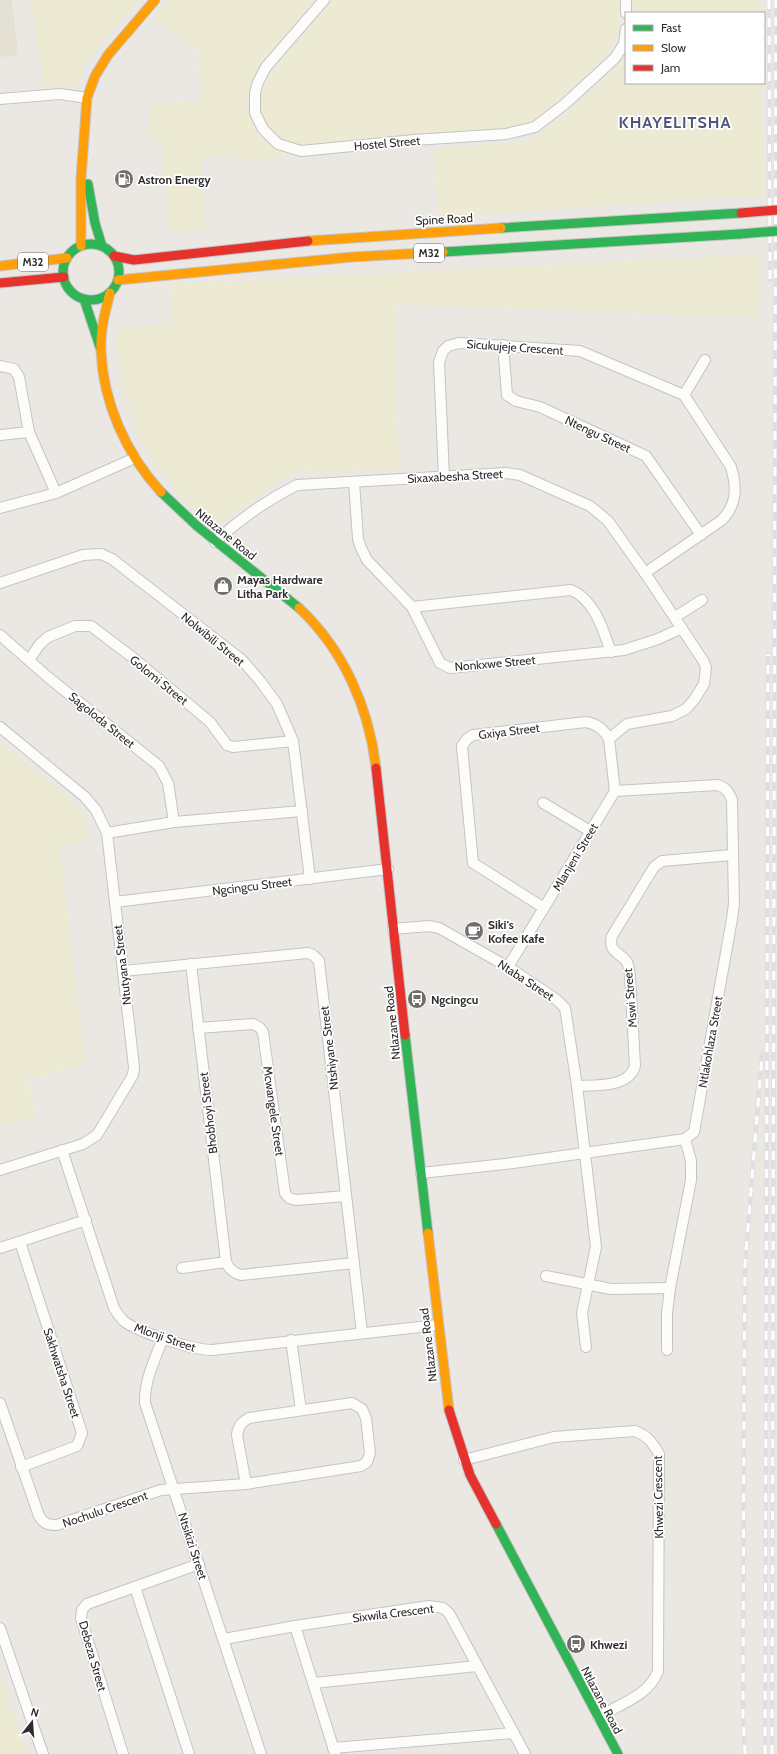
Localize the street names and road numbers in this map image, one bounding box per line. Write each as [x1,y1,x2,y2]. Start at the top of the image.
street label: Hostel Street [353,133,421,153]
street label: Spine Road [415,210,473,228]
road number: M32 [414,244,444,262]
road number: M32 [18,253,48,271]
street label: Sicukujeje Crescent [466,336,564,358]
street label: Ntengu Street [563,412,633,456]
street label: Sixaxabesha Street [407,466,503,486]
street label: Ntlazane Road [193,505,259,563]
street label: Nolwibili Street [178,609,248,669]
street label: Golomi Street [127,652,191,708]
street label: Nonkxwe Street [454,652,536,674]
street label: Sagoloda Street [66,689,138,751]
street label: Gxiya Street [478,720,540,742]
street label: Mlanjeni Street [549,820,601,894]
street label: Ngcingcu Street [211,874,293,898]
street label: Ntutyana Street [110,924,134,1006]
street label: Ntaba Street [495,956,557,1004]
street label: Mswi Street [620,968,640,1028]
street label: Ntlazane Road [381,985,403,1061]
street label: Ntlakohlaza Street [695,995,725,1089]
street label: Ntshiyane Street [316,1005,342,1091]
street label: Mcwangele Street [260,1065,288,1157]
street label: Bhobhoyi Street [196,1071,220,1155]
street label: Ntlazane Road [416,1307,440,1383]
street label: Mlonji Street [132,1319,198,1355]
street label: Sakhwatsha Street [40,1326,84,1420]
street label: Khwezi Crescent [650,1455,666,1539]
street label: Nochulu Crescent [60,1487,150,1531]
street label: Ntsikizi Street [175,1511,211,1581]
street label: Sixwila Crescent [351,1601,435,1625]
street label: Debeza Street [76,1619,110,1693]
street label: Ntlazane Road [578,1664,626,1736]

